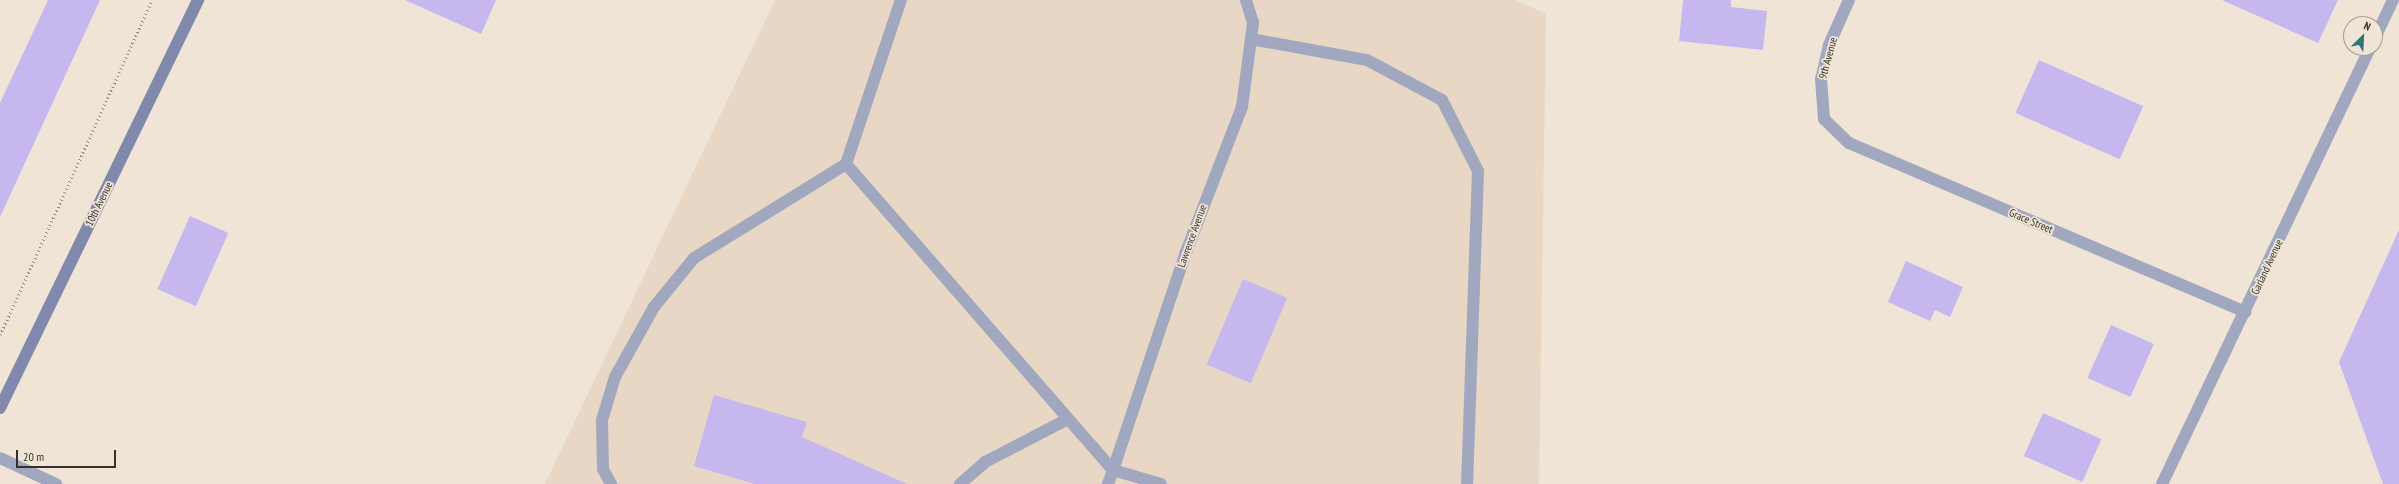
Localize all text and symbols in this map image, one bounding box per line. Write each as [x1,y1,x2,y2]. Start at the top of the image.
north arrow [2343,16,2383,56]
text: N [2362,18,2373,34]
street label: 9th Avenue [1816,36,1840,80]
street label: 10th Avenue [83,180,115,228]
street label: Lawrence Avenue [1174,203,1210,269]
street label: Grace Street [2007,206,2055,236]
street label: Garland Avenue [2248,237,2286,297]
scale bar [18,442,118,468]
text: 20 m [23,449,44,464]

